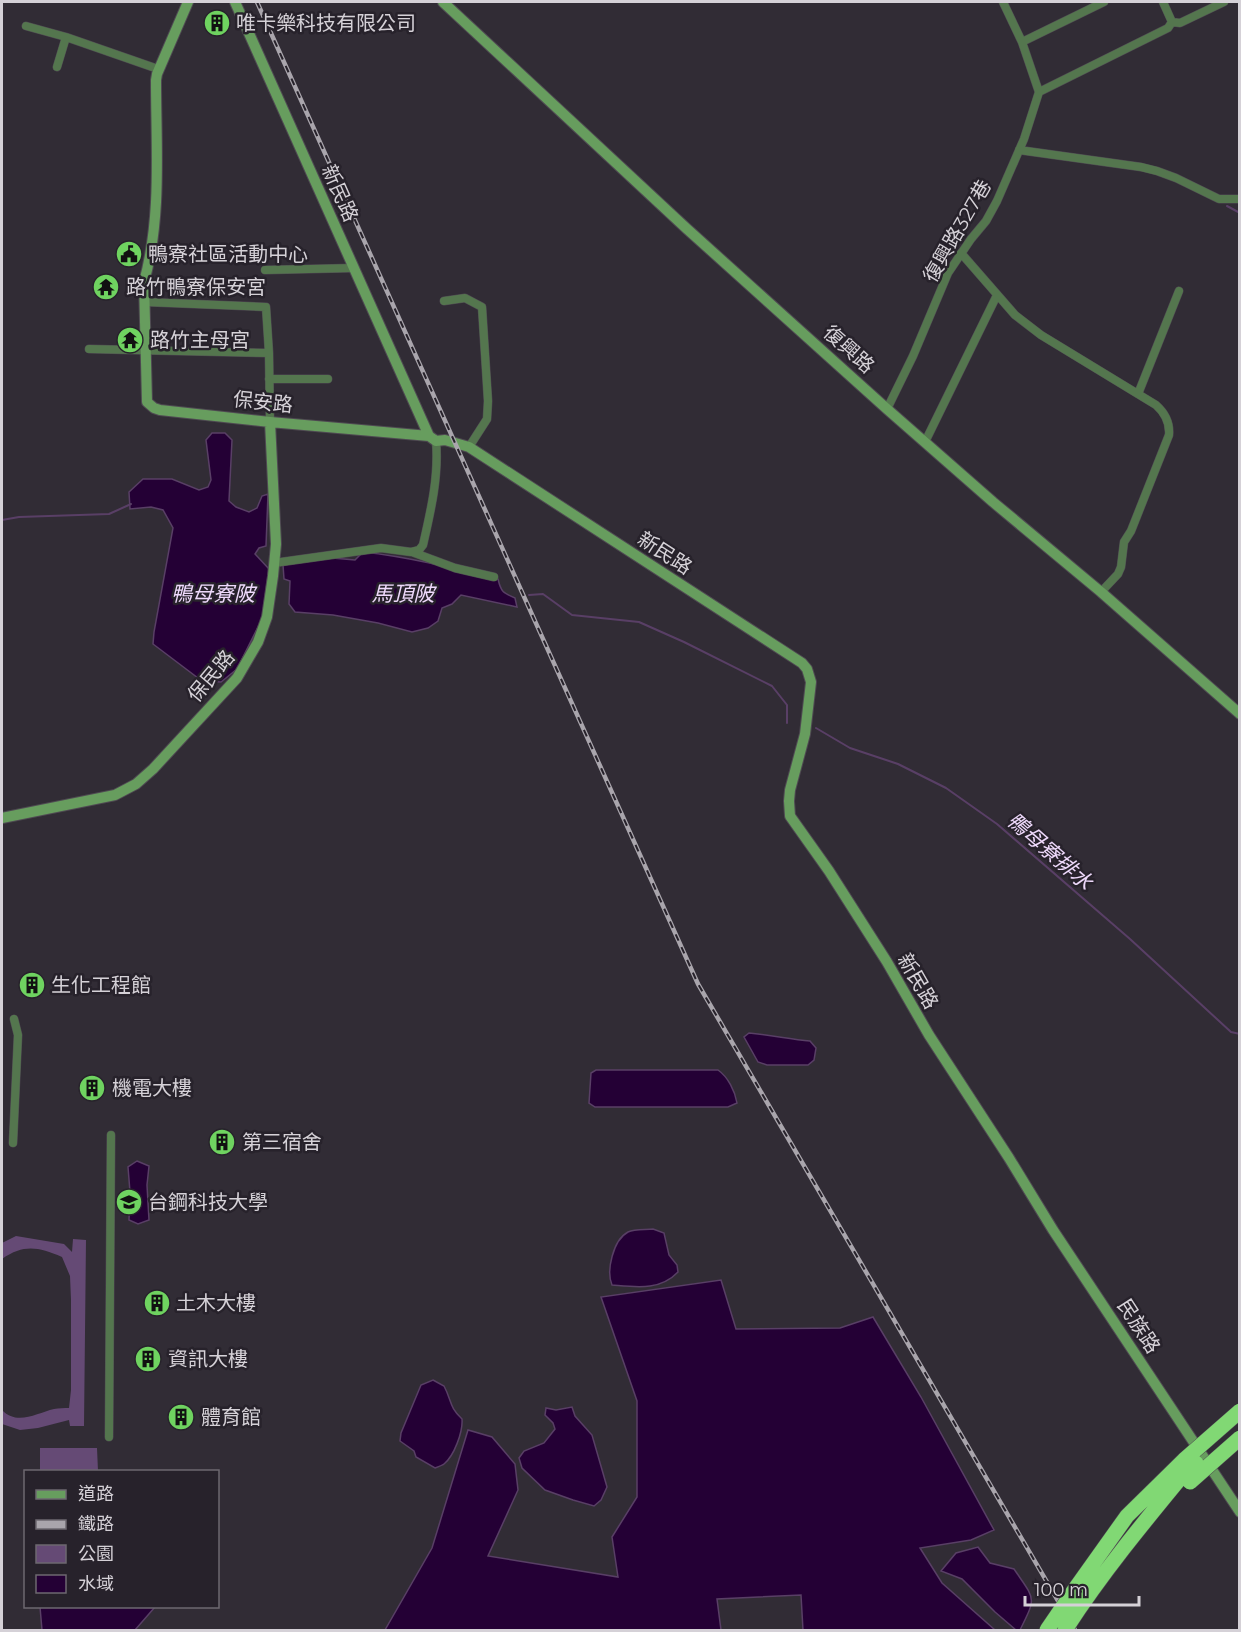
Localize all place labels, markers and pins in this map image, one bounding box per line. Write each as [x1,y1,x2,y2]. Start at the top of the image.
building icon: 唯卡樂科技有限公司 [202,8,232,38]
place label: 唯卡樂科技有限公司 [236,11,416,35]
public building icon: 鴨寮社區活動中心 [114,239,144,269]
place label: 鴨寮社區活動中心 [148,242,308,266]
temple icon: 路竹鴨寮保安宮 [91,272,121,302]
place label: 路竹鴨寮保安宮 [126,275,266,299]
temple icon: 路竹主母宮 [115,325,145,355]
place label: 路竹主母宮 [150,328,250,352]
building icon: 生化工程館 [17,970,47,1000]
place label: 生化工程館 [51,973,151,997]
building icon: 機電大樓 [77,1073,107,1103]
place label: 機電大樓 [112,1076,192,1100]
building icon: 第三宿舍 [207,1127,237,1157]
place label: 第三宿舍 [242,1130,322,1154]
school or university icon: 台鋼科技大學 [114,1187,144,1217]
place label: 台鋼科技大學 [148,1190,268,1214]
building icon: 土木大樓 [142,1288,172,1318]
place label: 土木大樓 [176,1291,256,1315]
building icon: 資訊大樓 [133,1344,163,1374]
place label: 資訊大樓 [168,1347,248,1371]
building icon: 體育館 [166,1402,196,1432]
place label: 體育館 [201,1405,261,1429]

